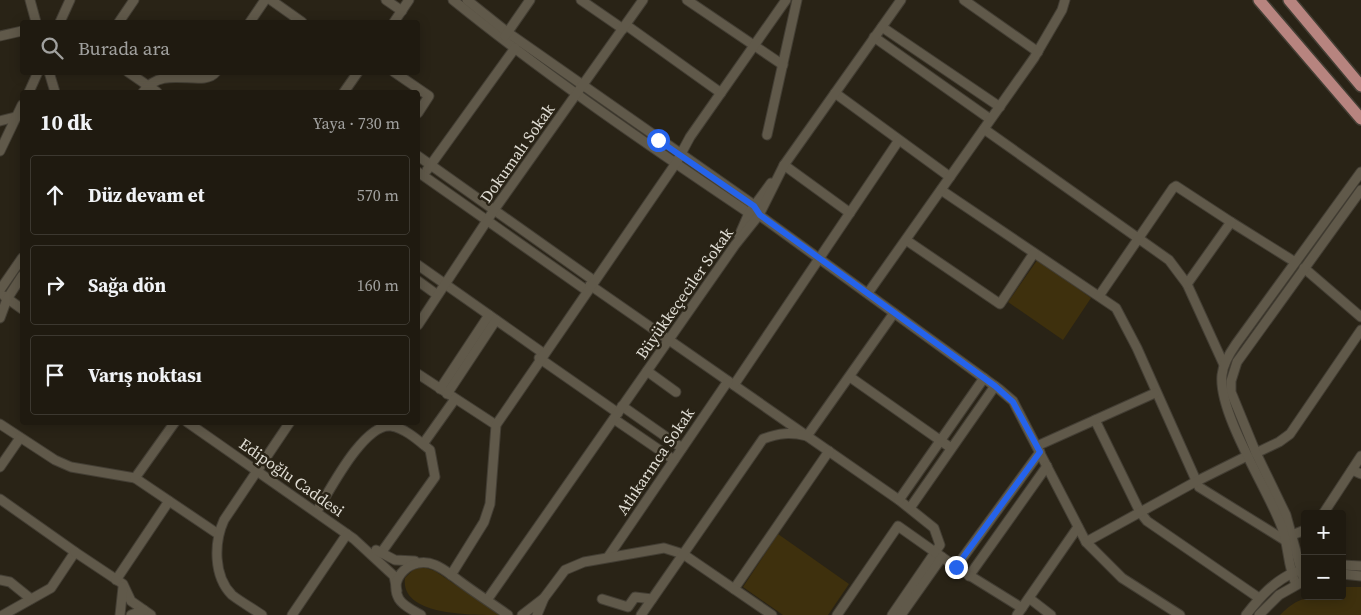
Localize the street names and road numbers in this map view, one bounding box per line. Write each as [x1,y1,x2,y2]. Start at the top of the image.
street label: Dokumalı Sokak [475,99,560,207]
street label: Büyükkeçeciler Sokak [630,223,738,363]
street label: Atlıkarınca Sokak [611,403,699,519]
street label: Edipoğlu Caddesi [235,433,349,522]

